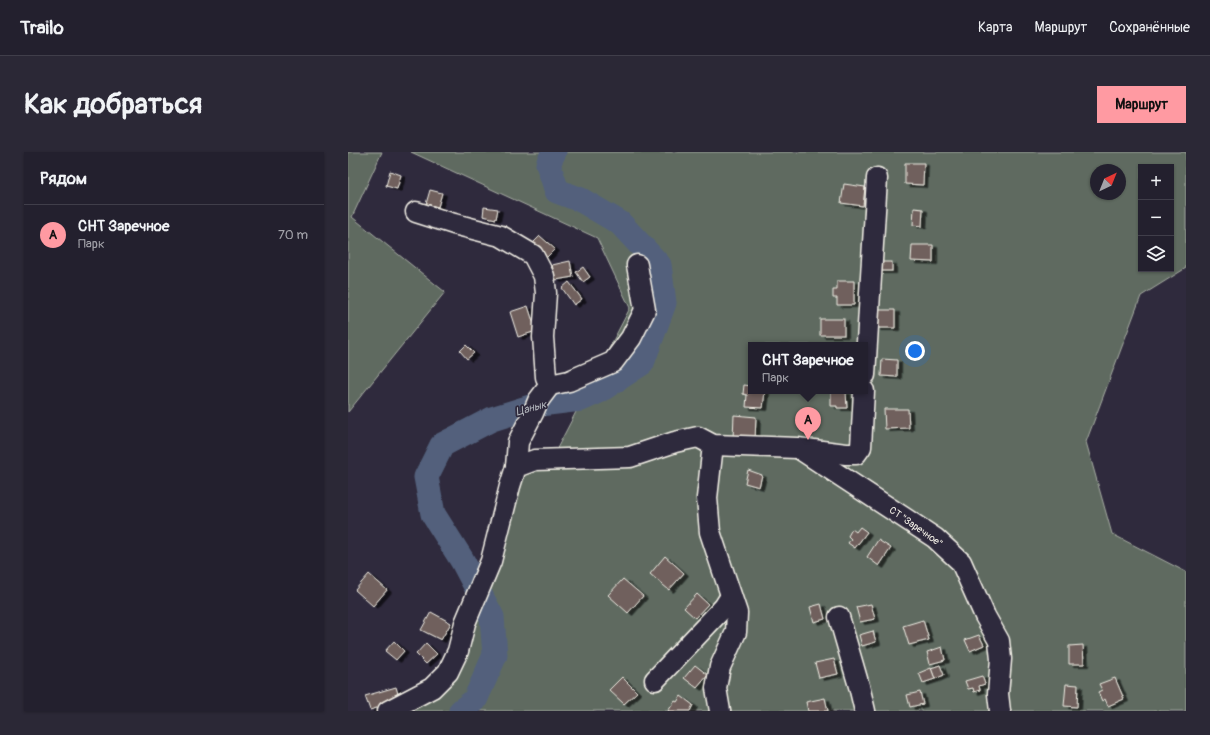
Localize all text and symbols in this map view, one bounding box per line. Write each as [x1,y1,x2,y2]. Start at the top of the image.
text: Trailo [20,16,64,40]
text: Карта [978,19,1013,36]
text: Маршрут [1035,19,1087,36]
text: Сохранённые [1109,19,1190,36]
button: Маршрут [1097,86,1186,123]
text: Как добраться [24,87,202,122]
north arrow [1090,164,1126,200]
map controls [1138,164,1174,272]
button: + [1138,164,1174,200]
text: Рядом [40,168,87,189]
button: − [1138,200,1174,236]
text: СНТ Заречное [78,217,169,236]
text: A [49,227,57,243]
text: 70 m [278,227,308,243]
text: Парк [78,236,105,252]
button: layers [1138,236,1174,272]
your location [905,341,925,361]
popup [748,342,868,394]
text: СНТ Заречное [762,351,854,370]
text: Парк [762,370,789,386]
water label: Цанык [514,397,549,418]
pin: A [795,407,821,440]
street label: СТ "Заречное" [887,504,945,550]

